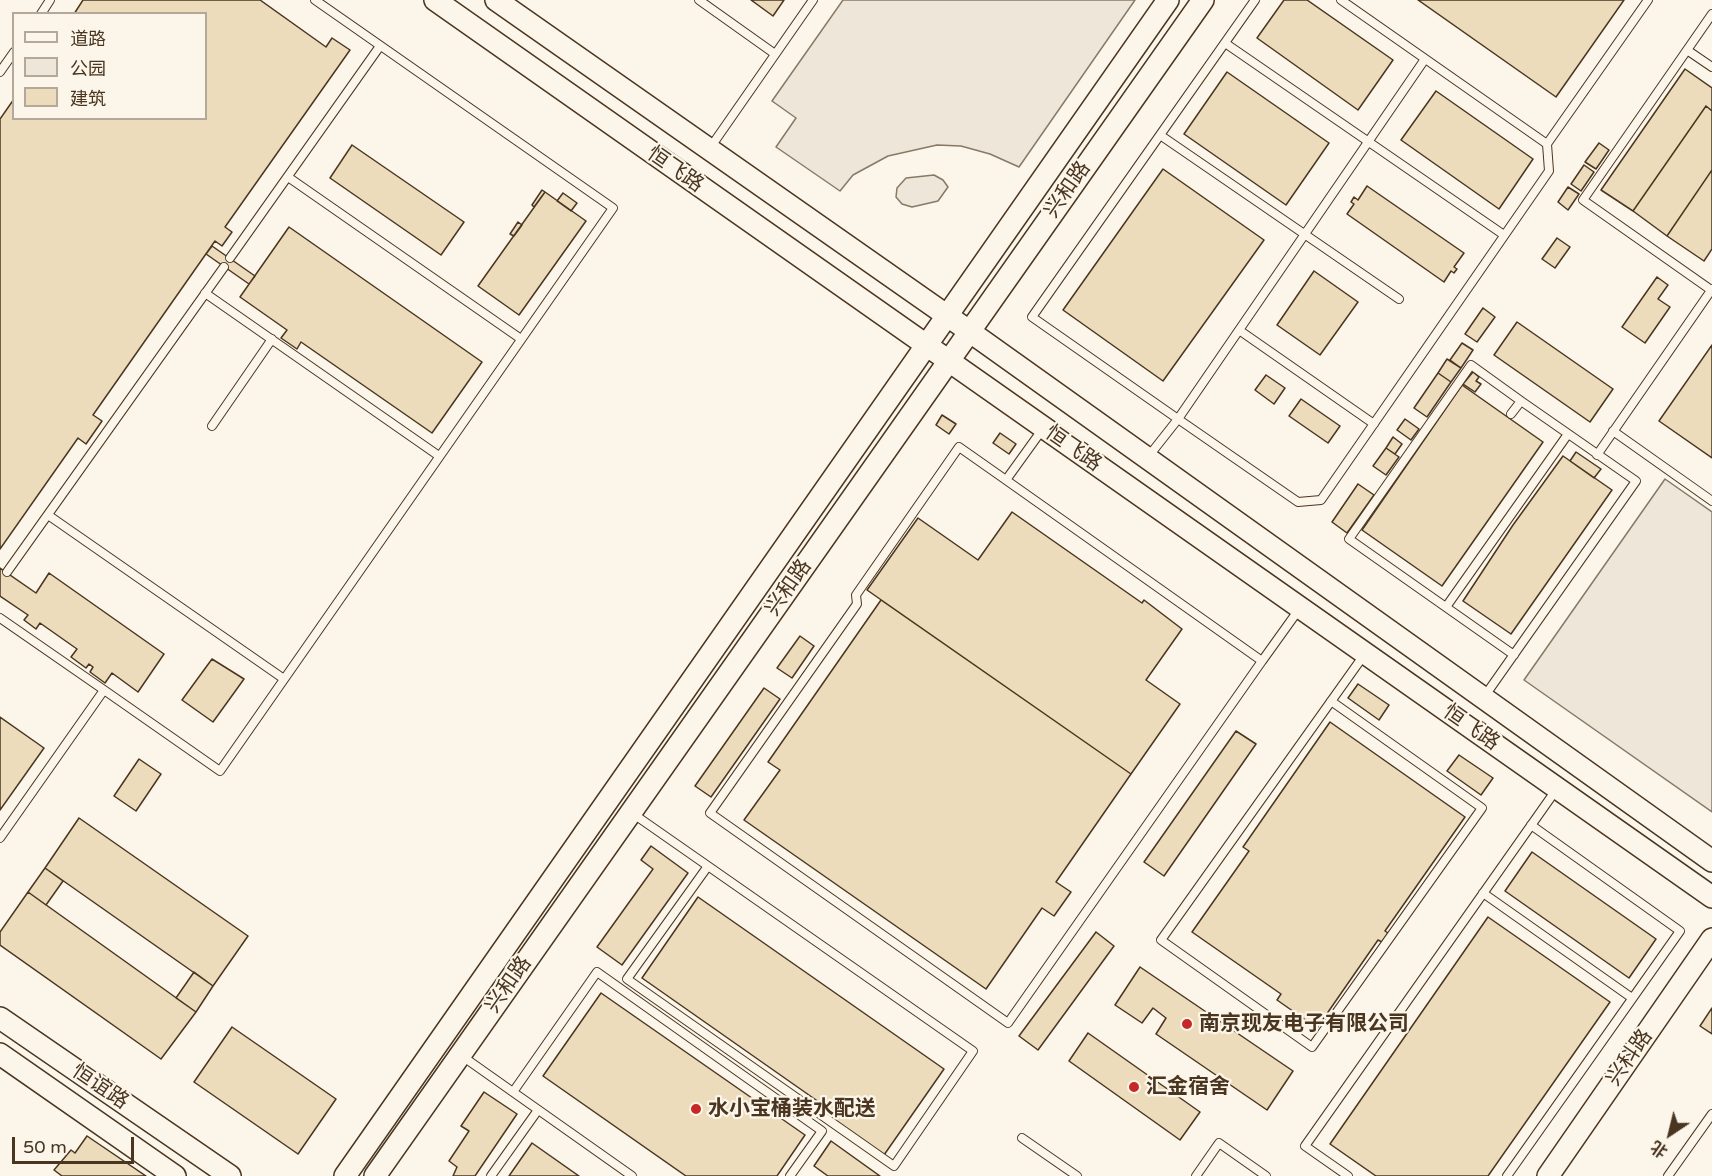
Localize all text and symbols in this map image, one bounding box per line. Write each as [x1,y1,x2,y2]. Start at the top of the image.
legend [12,12,207,120]
text: 道路 [70,28,106,50]
text: 公园 [70,58,106,80]
text: 建筑 [70,88,106,110]
street label: 恒飞路 [642,142,708,198]
street label: 兴和路 [1040,157,1096,223]
street label: 恒飞路 [1040,421,1106,477]
street label: 兴和路 [761,555,817,621]
street label: 恒飞路 [1438,700,1504,756]
street label: 兴和路 [481,952,537,1018]
place label: 南京现友电子有限公司 [1199,1011,1409,1037]
marker: 南京现友电子有限公司 [1180,1017,1194,1031]
street label: 兴科路 [1602,1025,1658,1091]
street label: 恒谊路 [67,1059,133,1115]
place label: 汇金宿舍 [1146,1074,1230,1100]
marker: 汇金宿舍 [1127,1080,1141,1094]
place label: 水小宝桶装水配送 [708,1096,876,1122]
marker: 水小宝桶装水配送 [689,1102,703,1116]
north arrow [1640,1104,1700,1164]
scale bar [15,1125,136,1163]
text: 50 m [23,1136,67,1158]
text: 北 [1647,1136,1672,1162]

